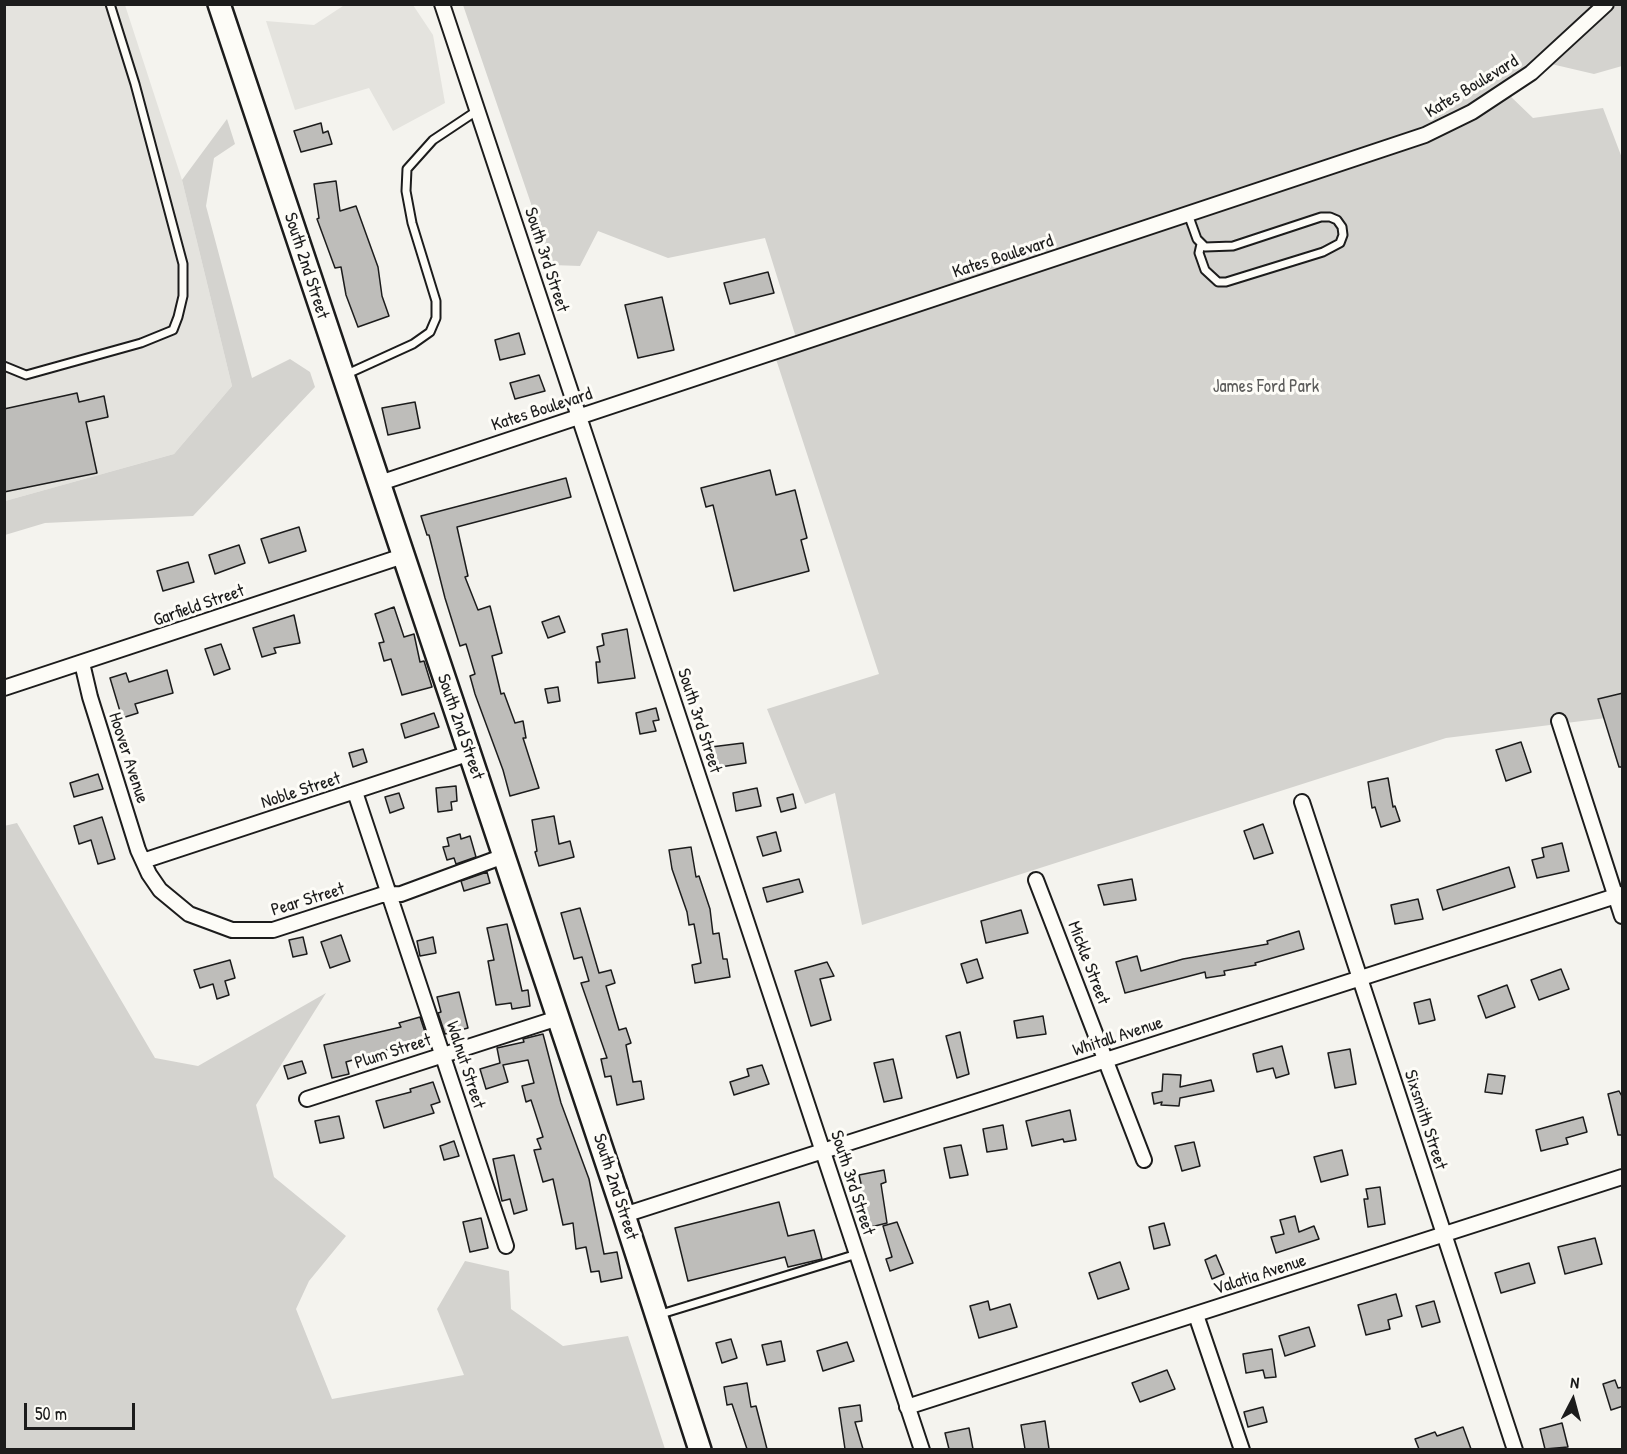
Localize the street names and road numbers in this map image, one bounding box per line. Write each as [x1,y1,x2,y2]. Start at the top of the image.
street label: Kates Boulevard [1422,51,1522,123]
street label: South 3rd Street [519,205,573,315]
street label: South 2nd Street [279,210,333,322]
street label: Kates Boulevard [950,231,1056,283]
street label: Kates Boulevard [489,384,595,436]
street label: Garfield Street [151,580,247,632]
street label: South 3rd Street [672,666,726,776]
street label: South 2nd Street [432,671,488,783]
street label: Hoover Avenue [103,710,153,806]
street label: Noble Street [259,768,343,814]
street label: Pear Street [269,879,347,921]
street label: Mickle Street [1062,918,1114,1008]
street label: Whitall Avenue [1070,1012,1166,1062]
street label: Walnut Street [441,1019,489,1111]
street label: Plum Street [352,1030,434,1074]
street label: Sixsmith Street [1399,1068,1451,1172]
street label: South 3rd Street [825,1128,879,1238]
street label: South 2nd Street [588,1131,642,1243]
street label: Valatia Avenue [1211,1250,1309,1300]

